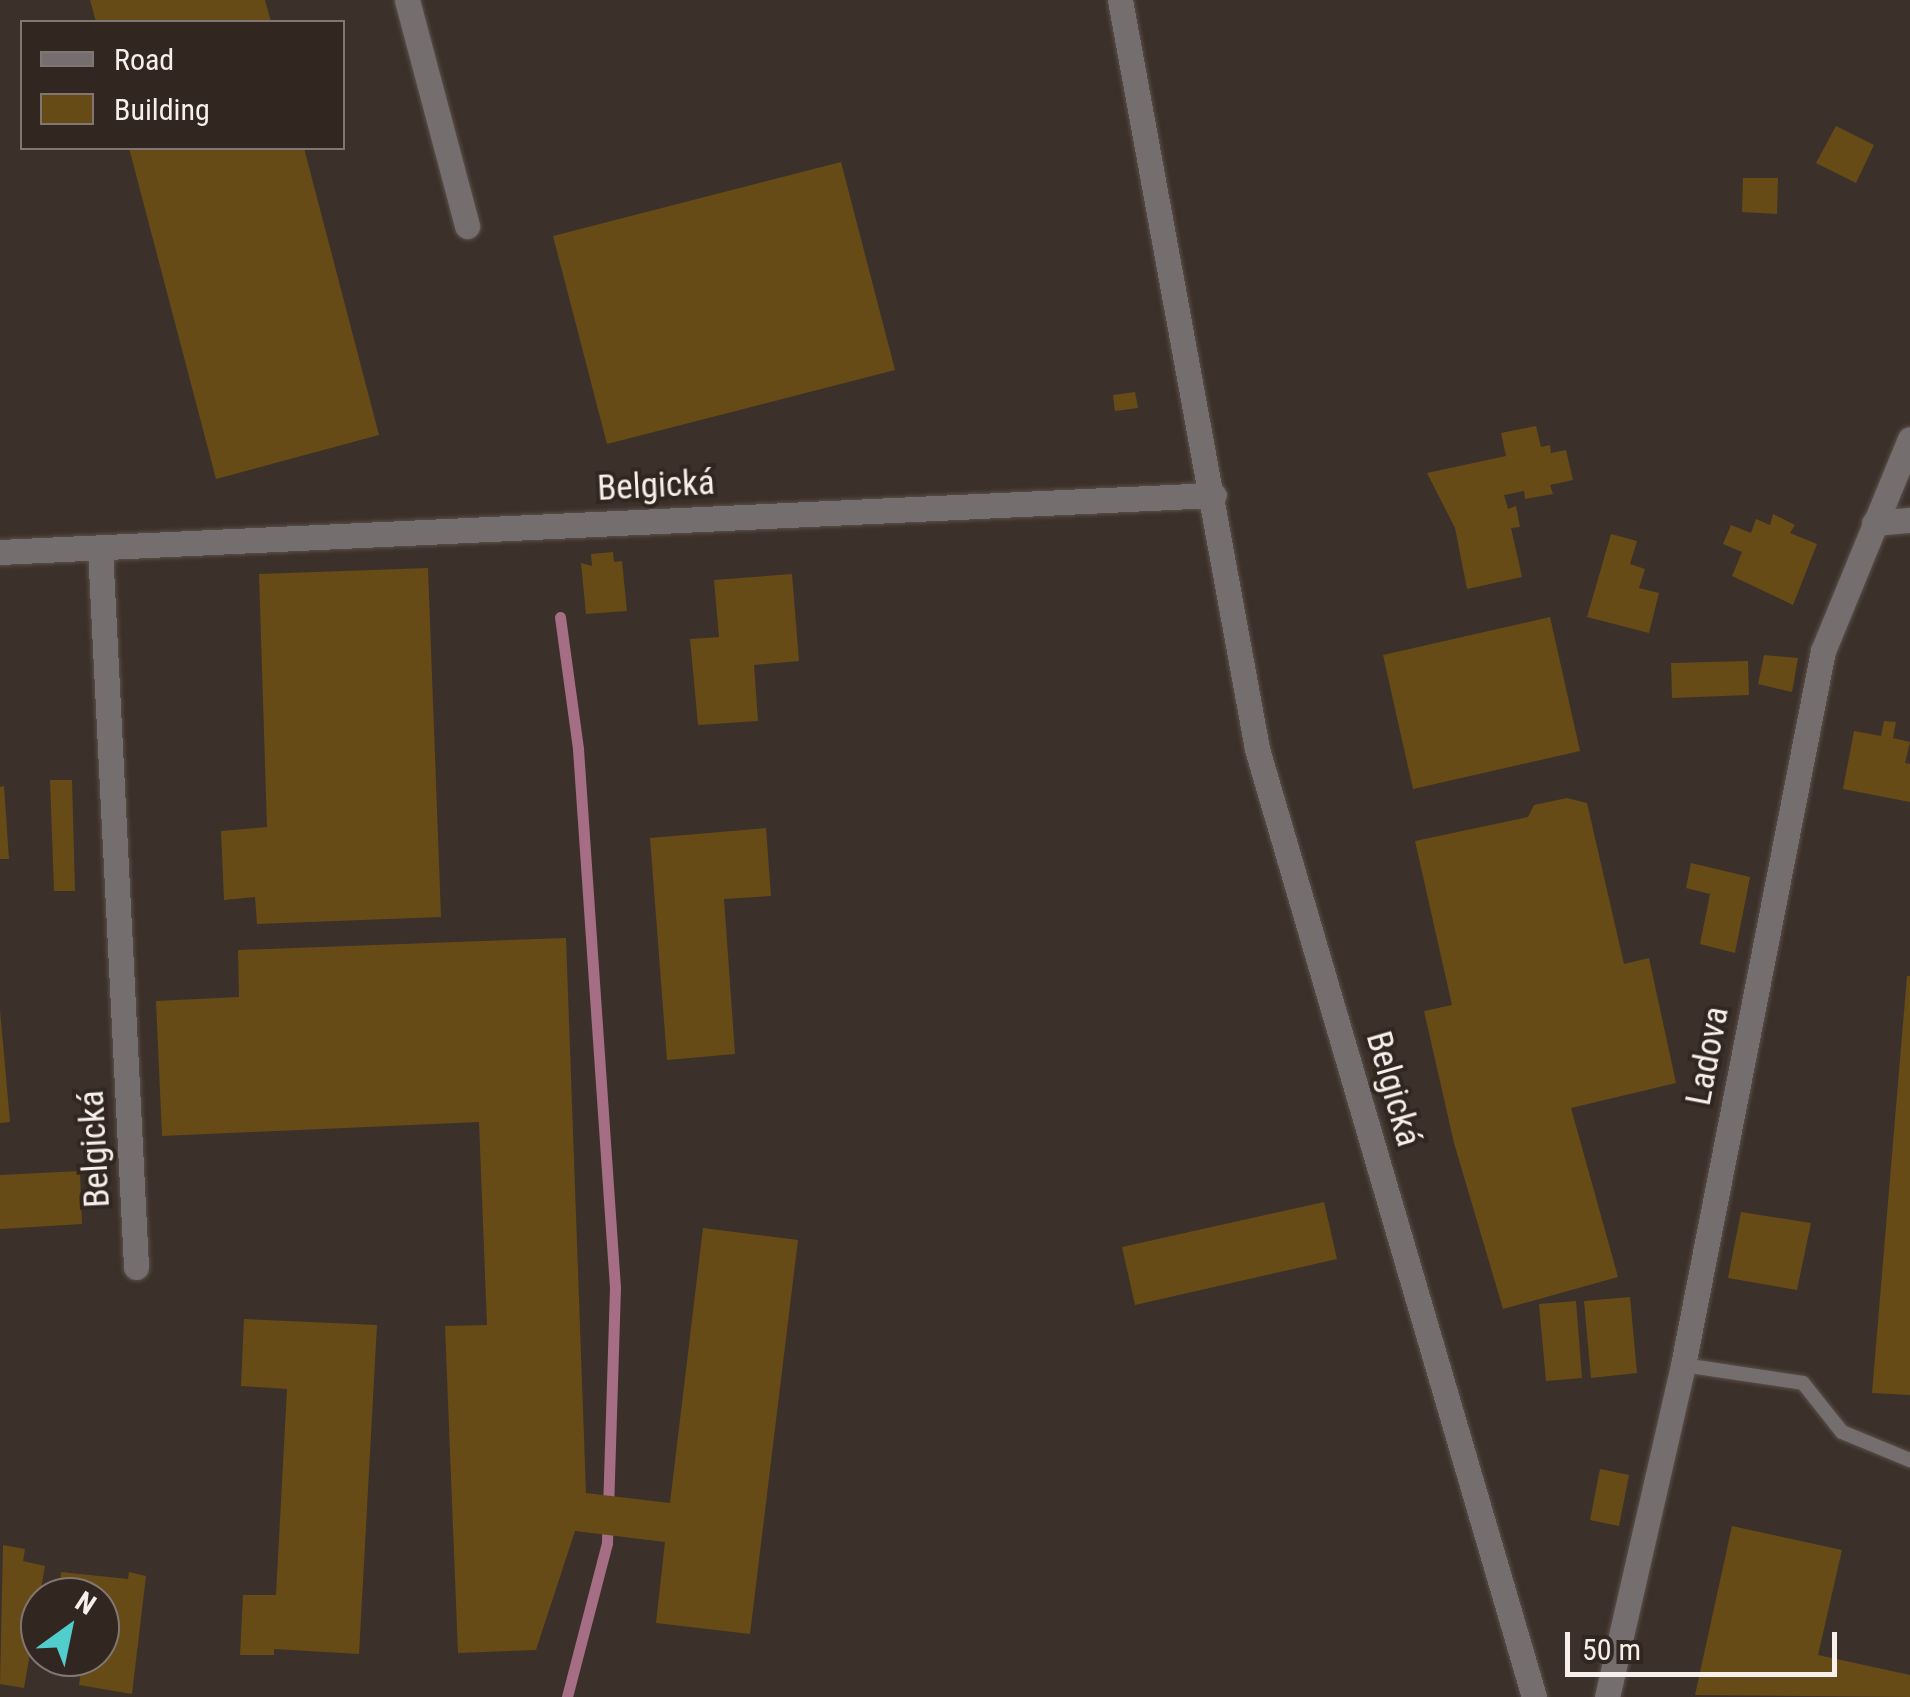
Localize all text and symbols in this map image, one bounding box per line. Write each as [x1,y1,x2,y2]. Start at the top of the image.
legend [20,20,345,150]
text: Road [114,42,174,77]
text: Building [114,92,210,127]
street label: Belgická [596,462,716,510]
street label: Ladova [1678,1003,1738,1109]
street label: Belgická [1357,1027,1429,1151]
street label: Belgická [71,1089,119,1209]
north arrow [20,1577,120,1677]
text: N [69,1585,102,1622]
scale bar [1570,1612,1842,1674]
text: 50 m [1582,1632,1641,1667]

